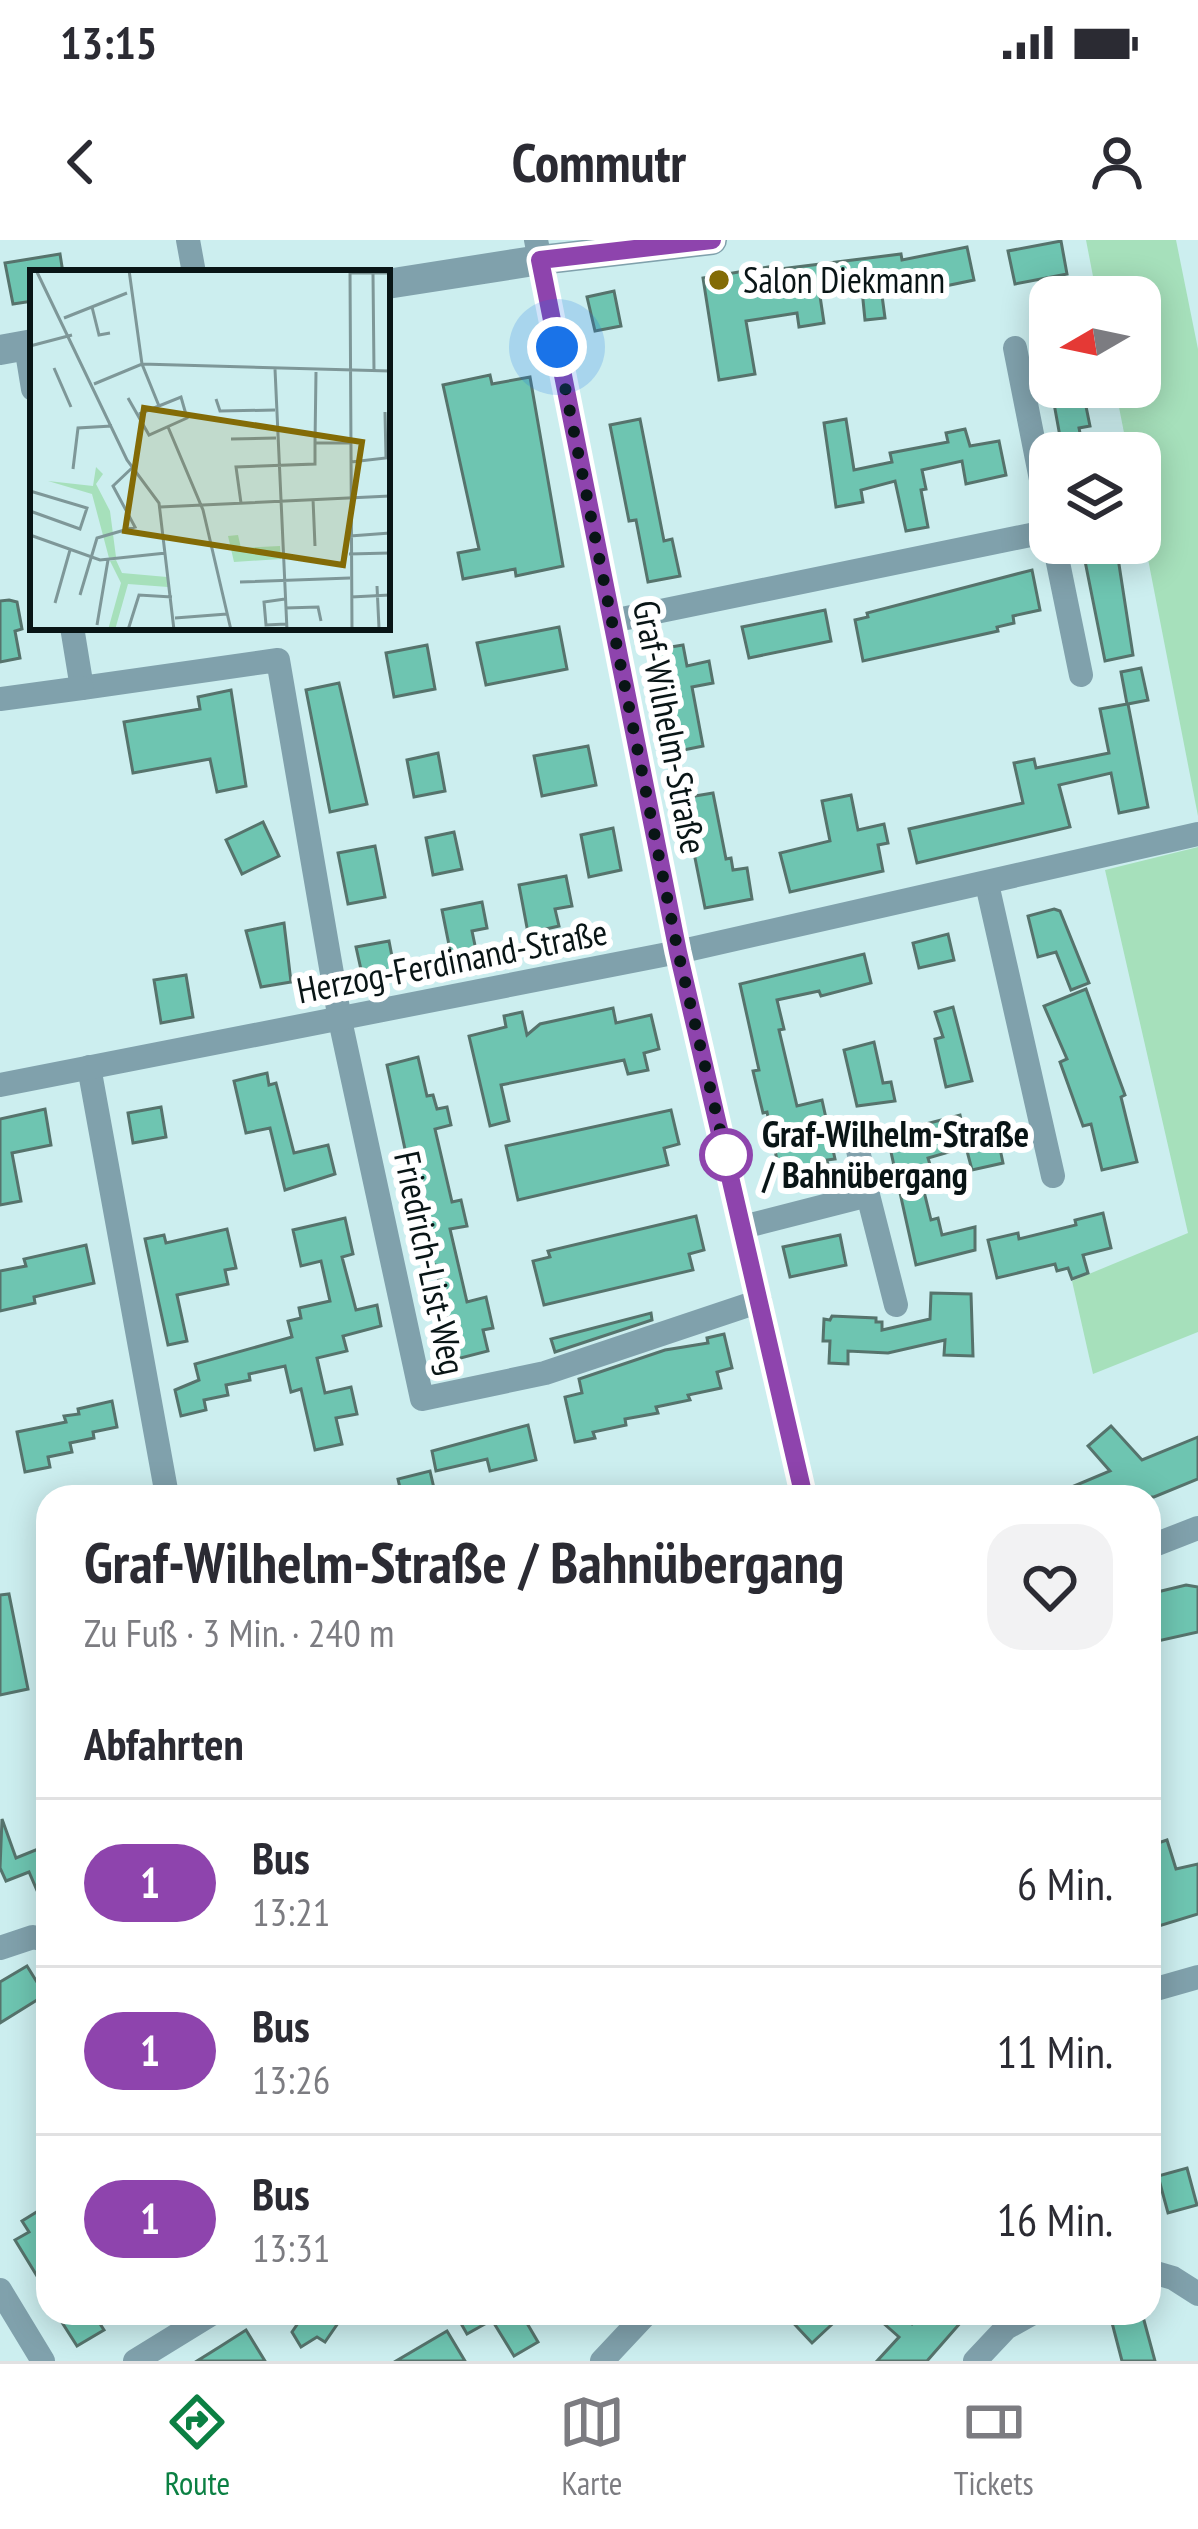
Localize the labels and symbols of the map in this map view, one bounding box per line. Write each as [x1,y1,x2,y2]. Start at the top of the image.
place label: Salon Diekmann [743,256,945,303]
marker: Salon Diekmann [706,267,732,293]
inset map [30,270,390,630]
north arrow [1029,276,1161,408]
your location [527,317,587,377]
street label: Graf-Wilhelm-Straße [623,596,718,857]
street label: Herzog-Ferdinand-Straße [293,907,611,1014]
place label: Graf-Wilhelm-Straße / Bahnübergang [761,1110,1029,1198]
marker: Graf-Wilhelm-Straße / Bahnübergang [701,1130,751,1180]
street label: Friedrich-List-Weg [384,1147,477,1379]

